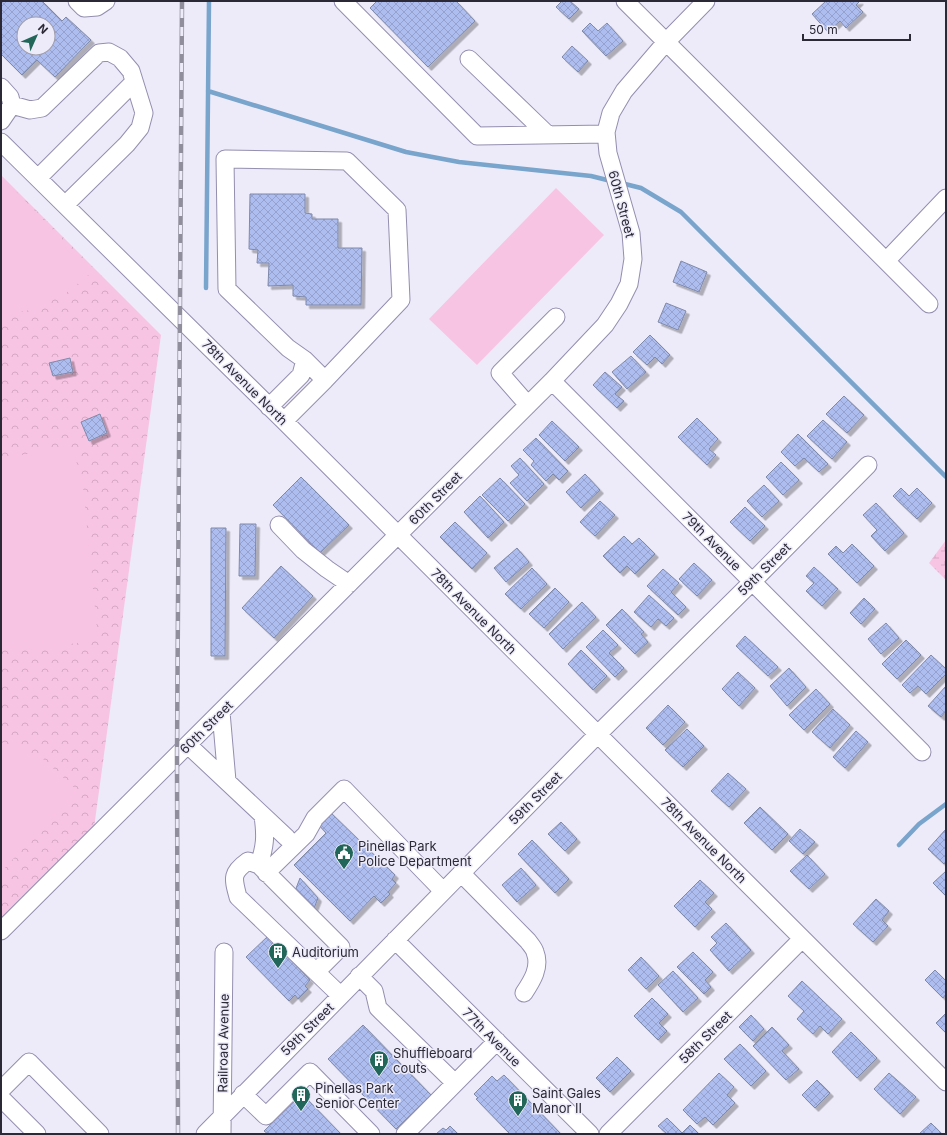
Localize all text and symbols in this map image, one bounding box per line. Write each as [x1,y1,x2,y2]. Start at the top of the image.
north arrow [16,16,56,56]
scale bar [803,16,910,42]
text: N [35,21,51,37]
text: 50 m [809,22,838,37]
street label: 60th Street [605,169,639,239]
street label: 78th Avenue North [199,336,291,428]
street label: 60th Street [405,468,465,528]
street label: 79th Avenue [679,508,745,574]
street label: 59th Street [734,539,794,599]
street label: 78th Avenue North [428,565,520,657]
street label: 60th Street [176,697,236,757]
street label: 59th Street [505,768,565,828]
street label: 78th Avenue North [658,794,750,886]
place label: Pinellas Park Police Department [358,838,472,869]
public building icon: Pinellas Park Police Department [333,842,355,870]
building icon: Auditorium [267,941,289,969]
place label: Auditorium [292,944,359,960]
street label: Railroad Avenue [214,993,232,1093]
street label: 59th Street [277,999,337,1059]
street label: 77th Avenue [459,1004,525,1070]
street label: 58th Street [675,1007,735,1067]
place label: Shuffleboard couts [393,1045,472,1076]
building icon: Shuffleboard couts [368,1049,390,1077]
place label: Pinellas Park Senior Center [315,1080,400,1111]
building icon: Pinellas Park Senior Center [290,1084,312,1112]
place label: Saint Gales Manor II [532,1085,601,1116]
building icon: Saint Gales Manor II [507,1089,529,1117]

